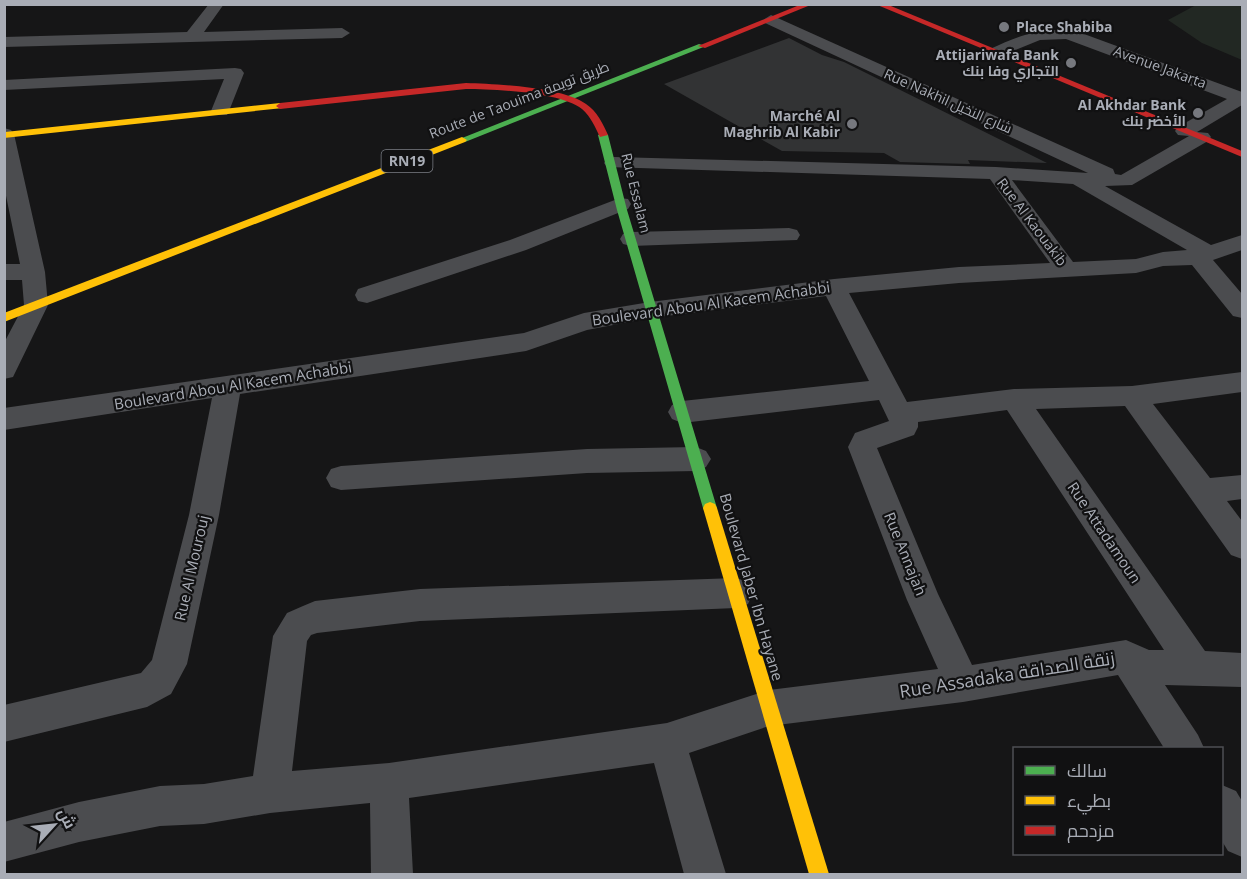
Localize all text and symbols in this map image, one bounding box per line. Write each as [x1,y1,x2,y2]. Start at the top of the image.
place label: Place Shabiba [1016,17,1112,36]
marker: Place Shabiba [997,20,1011,34]
street label: Avenue Jakarta [1111,41,1209,92]
place label: Attijariwafa Bank التجاري وفا بنك [936,45,1059,82]
street label: Route de Taouima طريق تويمة [426,56,612,143]
marker: Attijariwafa Bank التجاري وفا بنك [1064,56,1078,70]
street label: Rue Nakhil شارع النخيل [881,64,1015,137]
place label: Al Akhdar Bank الأخضر بنك [1078,95,1186,130]
place label: Marché Al Maghrib Al Kabir [723,106,841,141]
marker: Al Akhdar Bank الأخضر بنك [1191,106,1205,120]
marker: Marché Al Maghrib Al Kabir [845,117,859,131]
road number: RN19 [382,150,432,172]
street label: Rue Essalam [617,151,656,235]
street label: Rue Al Kaouakib [993,174,1072,269]
street label: Boulevard Abou Al Kacem Achabbi [590,276,831,330]
street label: Boulevard Abou Al Kacem Achabbi [113,356,353,414]
street label: Rue Attadamoun [1064,478,1146,587]
street label: Boulevard Jaber Ibn Hayane [716,490,788,683]
street label: Rue Annajah [880,509,932,598]
street label: Rue Al Mourouj [169,513,213,623]
street label: Rue Assadaka زنقة الصداقة [897,645,1116,703]
legend [1013,747,1223,855]
text: سالك [1067,758,1107,782]
text: بطيء [1067,788,1111,815]
north arrow [24,795,84,855]
text: ش [53,804,82,832]
text: مزدحم [1067,818,1115,843]

